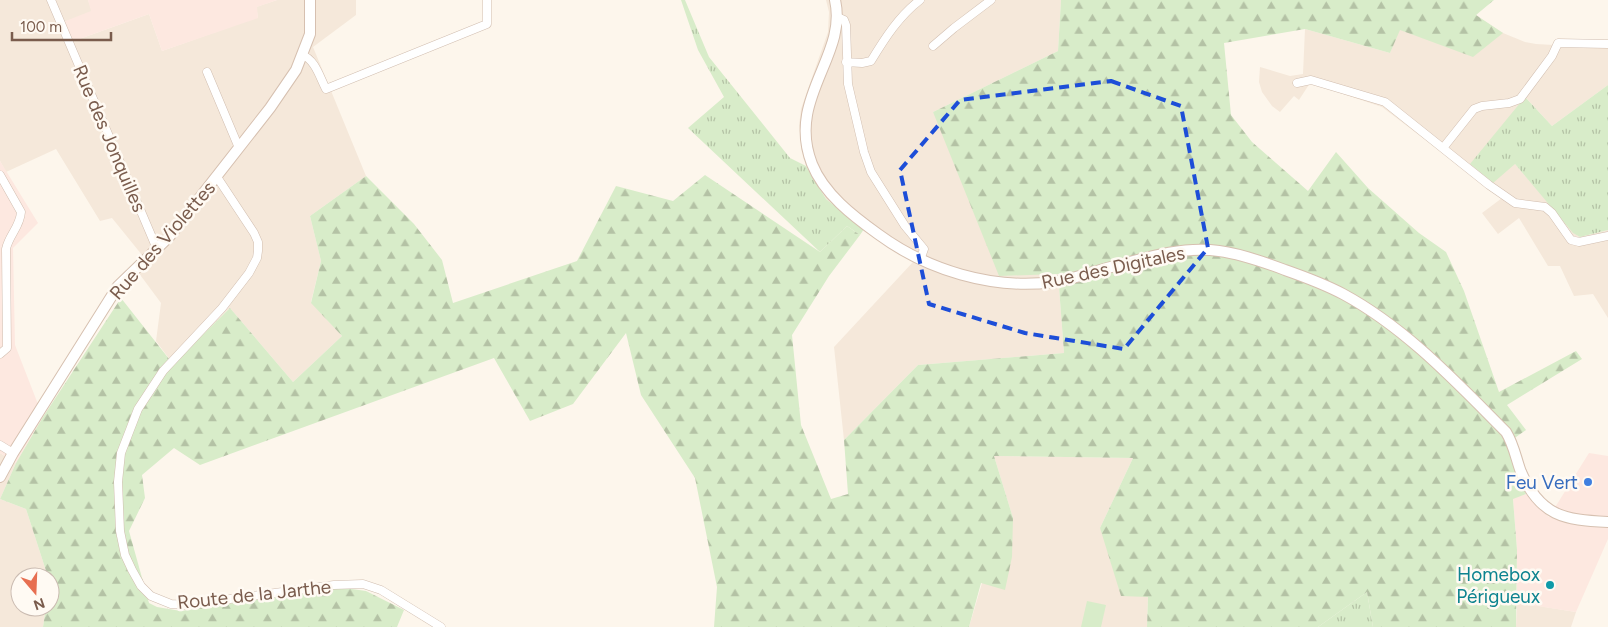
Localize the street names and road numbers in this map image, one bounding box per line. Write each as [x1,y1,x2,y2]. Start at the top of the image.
street label: Rue des Jonquilles [68,61,151,215]
street label: Rue des Violettes [105,176,220,304]
street label: Rue des Digitales [1039,241,1187,294]
street label: Route de la Jarthe [176,575,332,614]

